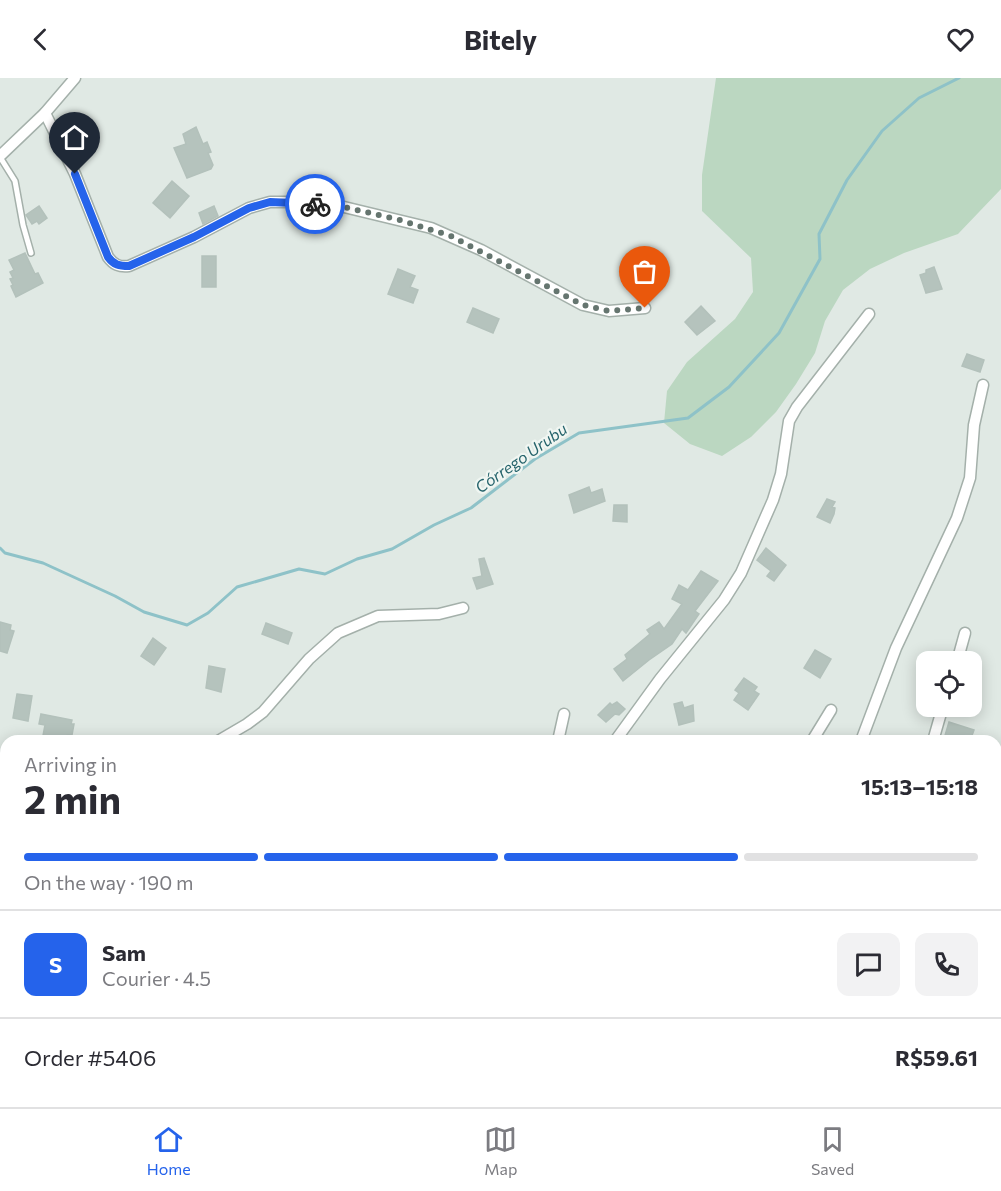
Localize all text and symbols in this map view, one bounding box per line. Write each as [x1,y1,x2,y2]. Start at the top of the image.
icon: back [24,23,57,56]
text: Bitely [464,23,537,56]
icon: heart [944,23,977,56]
pin [49,112,100,174]
icon: home [58,121,91,154]
courier [285,174,345,234]
icon: bike [299,188,332,221]
pin [619,246,670,308]
icon: bag [628,255,661,288]
water label: Córrego Urubu [471,419,570,496]
map controls [916,651,982,717]
button: locate [916,651,982,717]
text: Arriving in [24,752,117,776]
text: 15:13–15:18 [861,773,978,800]
text: 2 min [24,774,121,822]
text: On the way · 190 m [24,870,193,894]
button: chat [837,933,900,996]
button: phone [915,933,978,996]
text: Sam [102,939,146,966]
text: S [49,951,62,978]
text: Courier · 4.5 [102,966,211,990]
text: Order #5406 [24,1044,156,1071]
text: R$59.61 [895,1044,978,1071]
tab: Home [147,1123,191,1178]
tab: Map [484,1123,517,1178]
tab: Saved [811,1123,854,1178]

